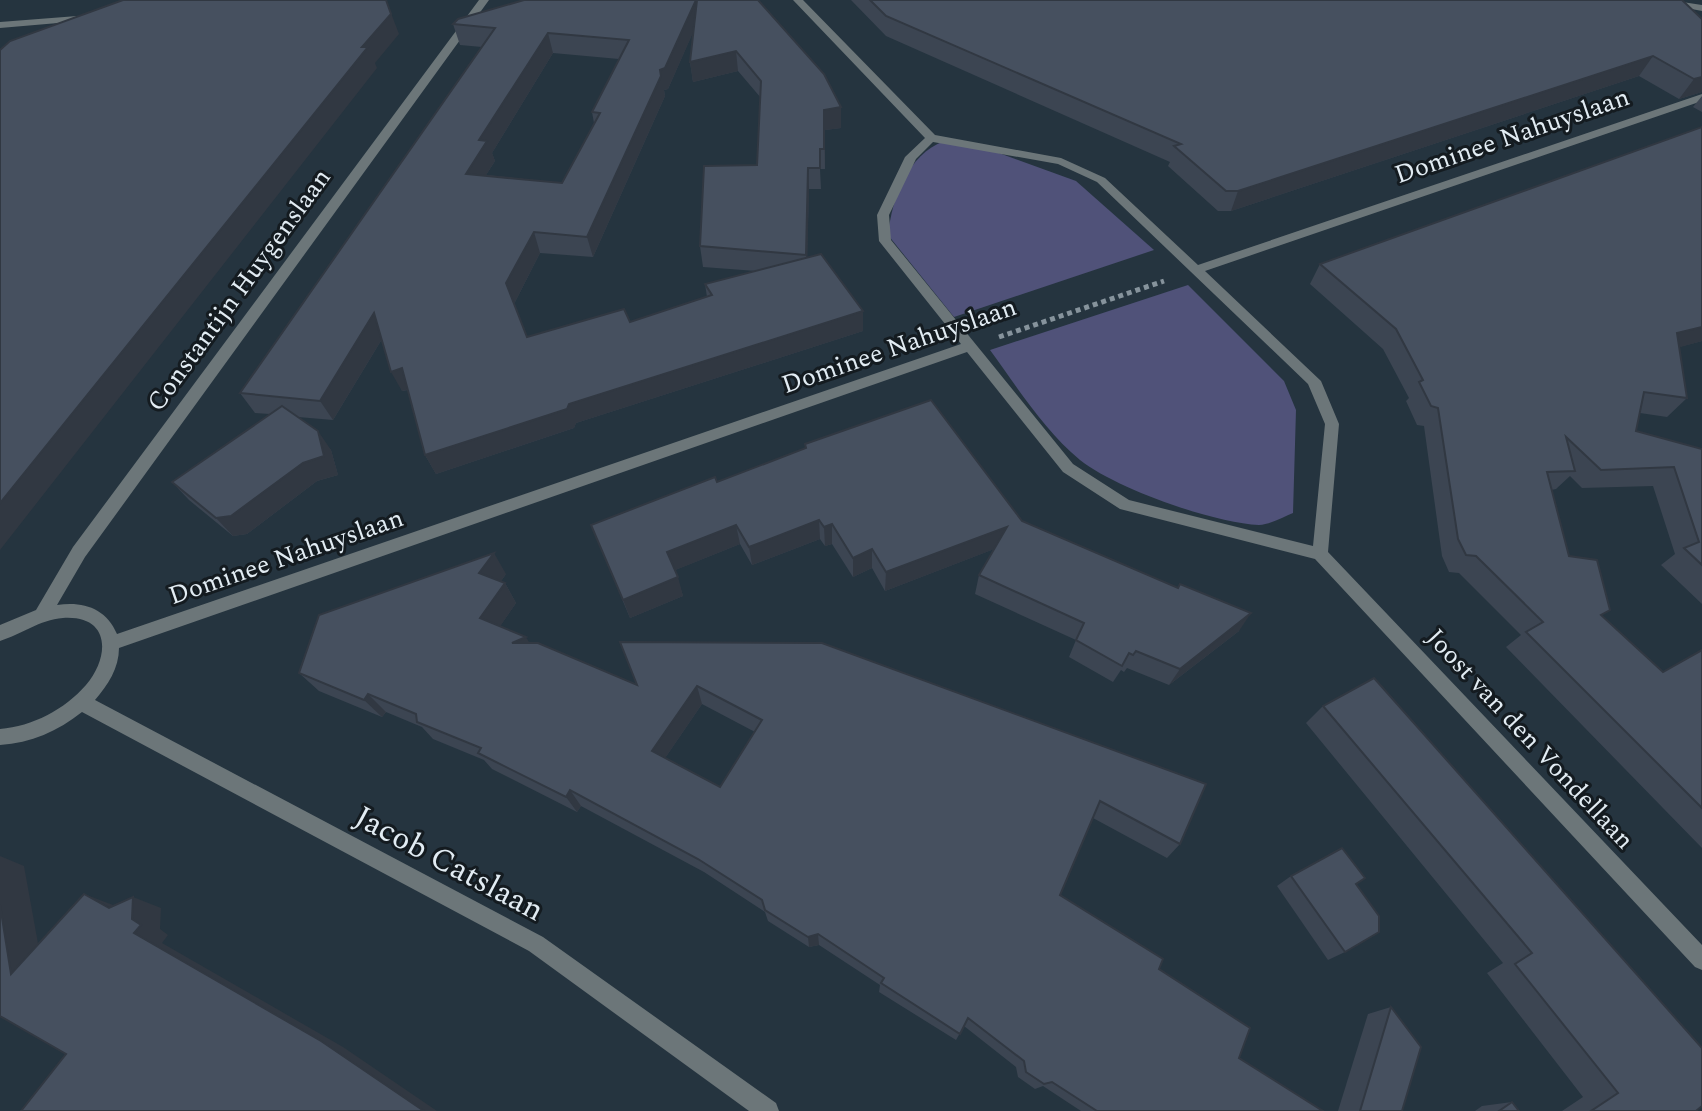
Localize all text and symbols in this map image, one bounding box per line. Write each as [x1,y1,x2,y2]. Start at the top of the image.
street label: Dominee Nahuyslaan [1389,77,1635,195]
street label: Constantijn Huygenslaan [137,160,341,420]
street label: Dominee Nahuyslaan [776,287,1022,405]
street label: Dominee Nahuyslaan [163,498,409,616]
street label: Joost van den Vondellaan [1416,619,1644,859]
street label: Jacob Catslaan [345,793,553,935]

